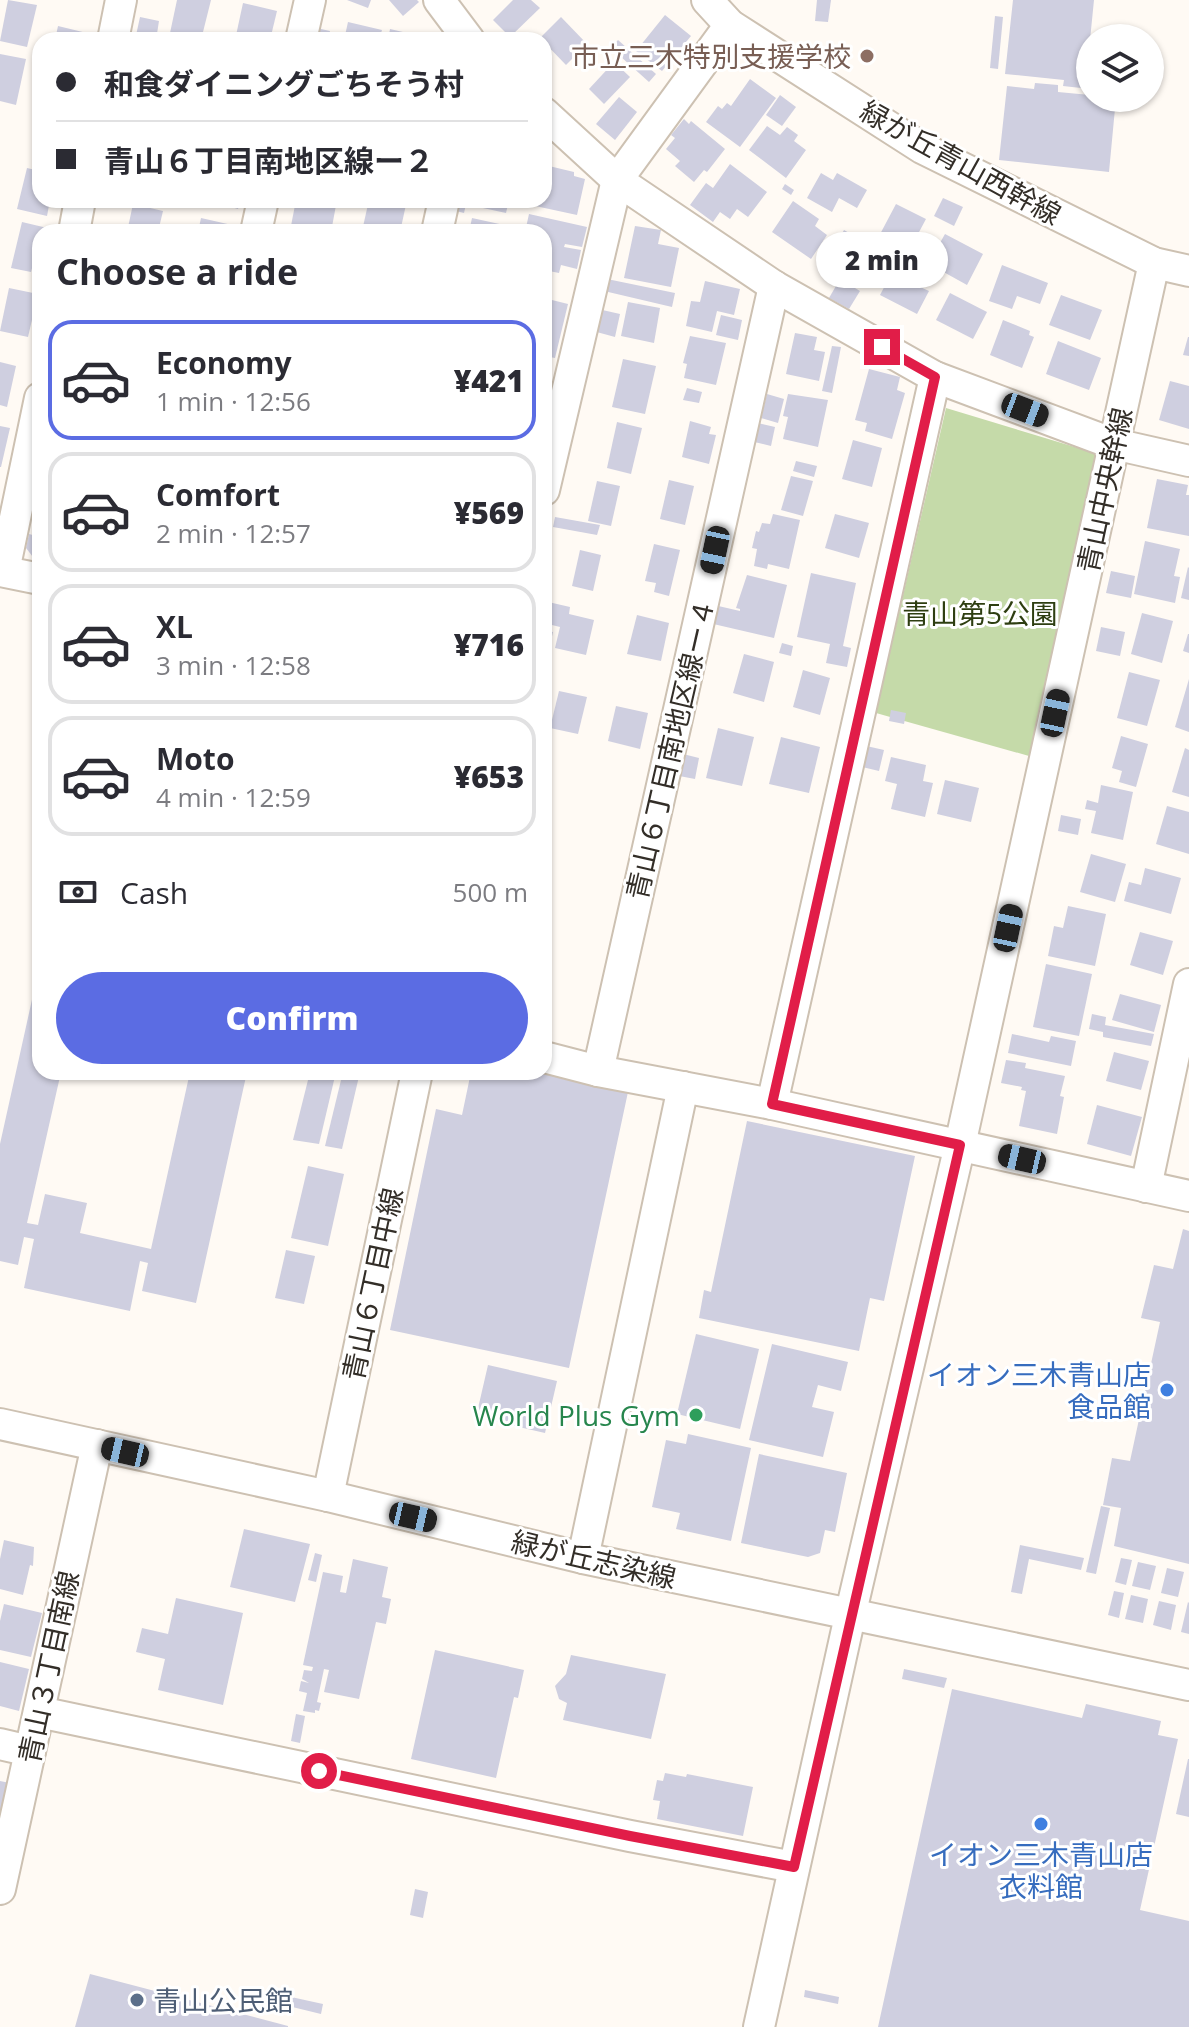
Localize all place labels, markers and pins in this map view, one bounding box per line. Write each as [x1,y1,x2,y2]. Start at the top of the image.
place label: 市立三木特別支援学校 [571,37,851,75]
marker: 市立三木特別支援学校 [858,47,876,65]
place label: イオン三木青山店 食品館 [927,1355,1151,1425]
marker: イオン三木青山店 食品館 [1158,1381,1176,1399]
place label: World Plus Gym [472,1396,680,1434]
marker: World Plus Gym [687,1406,705,1424]
marker: イオン三木青山店 衣料館 [1032,1815,1050,1833]
place label: イオン三木青山店 衣料館 [929,1835,1153,1905]
place label: 青山公民館 [153,1981,293,2019]
marker: 青山公民館 [128,1991,146,2009]

